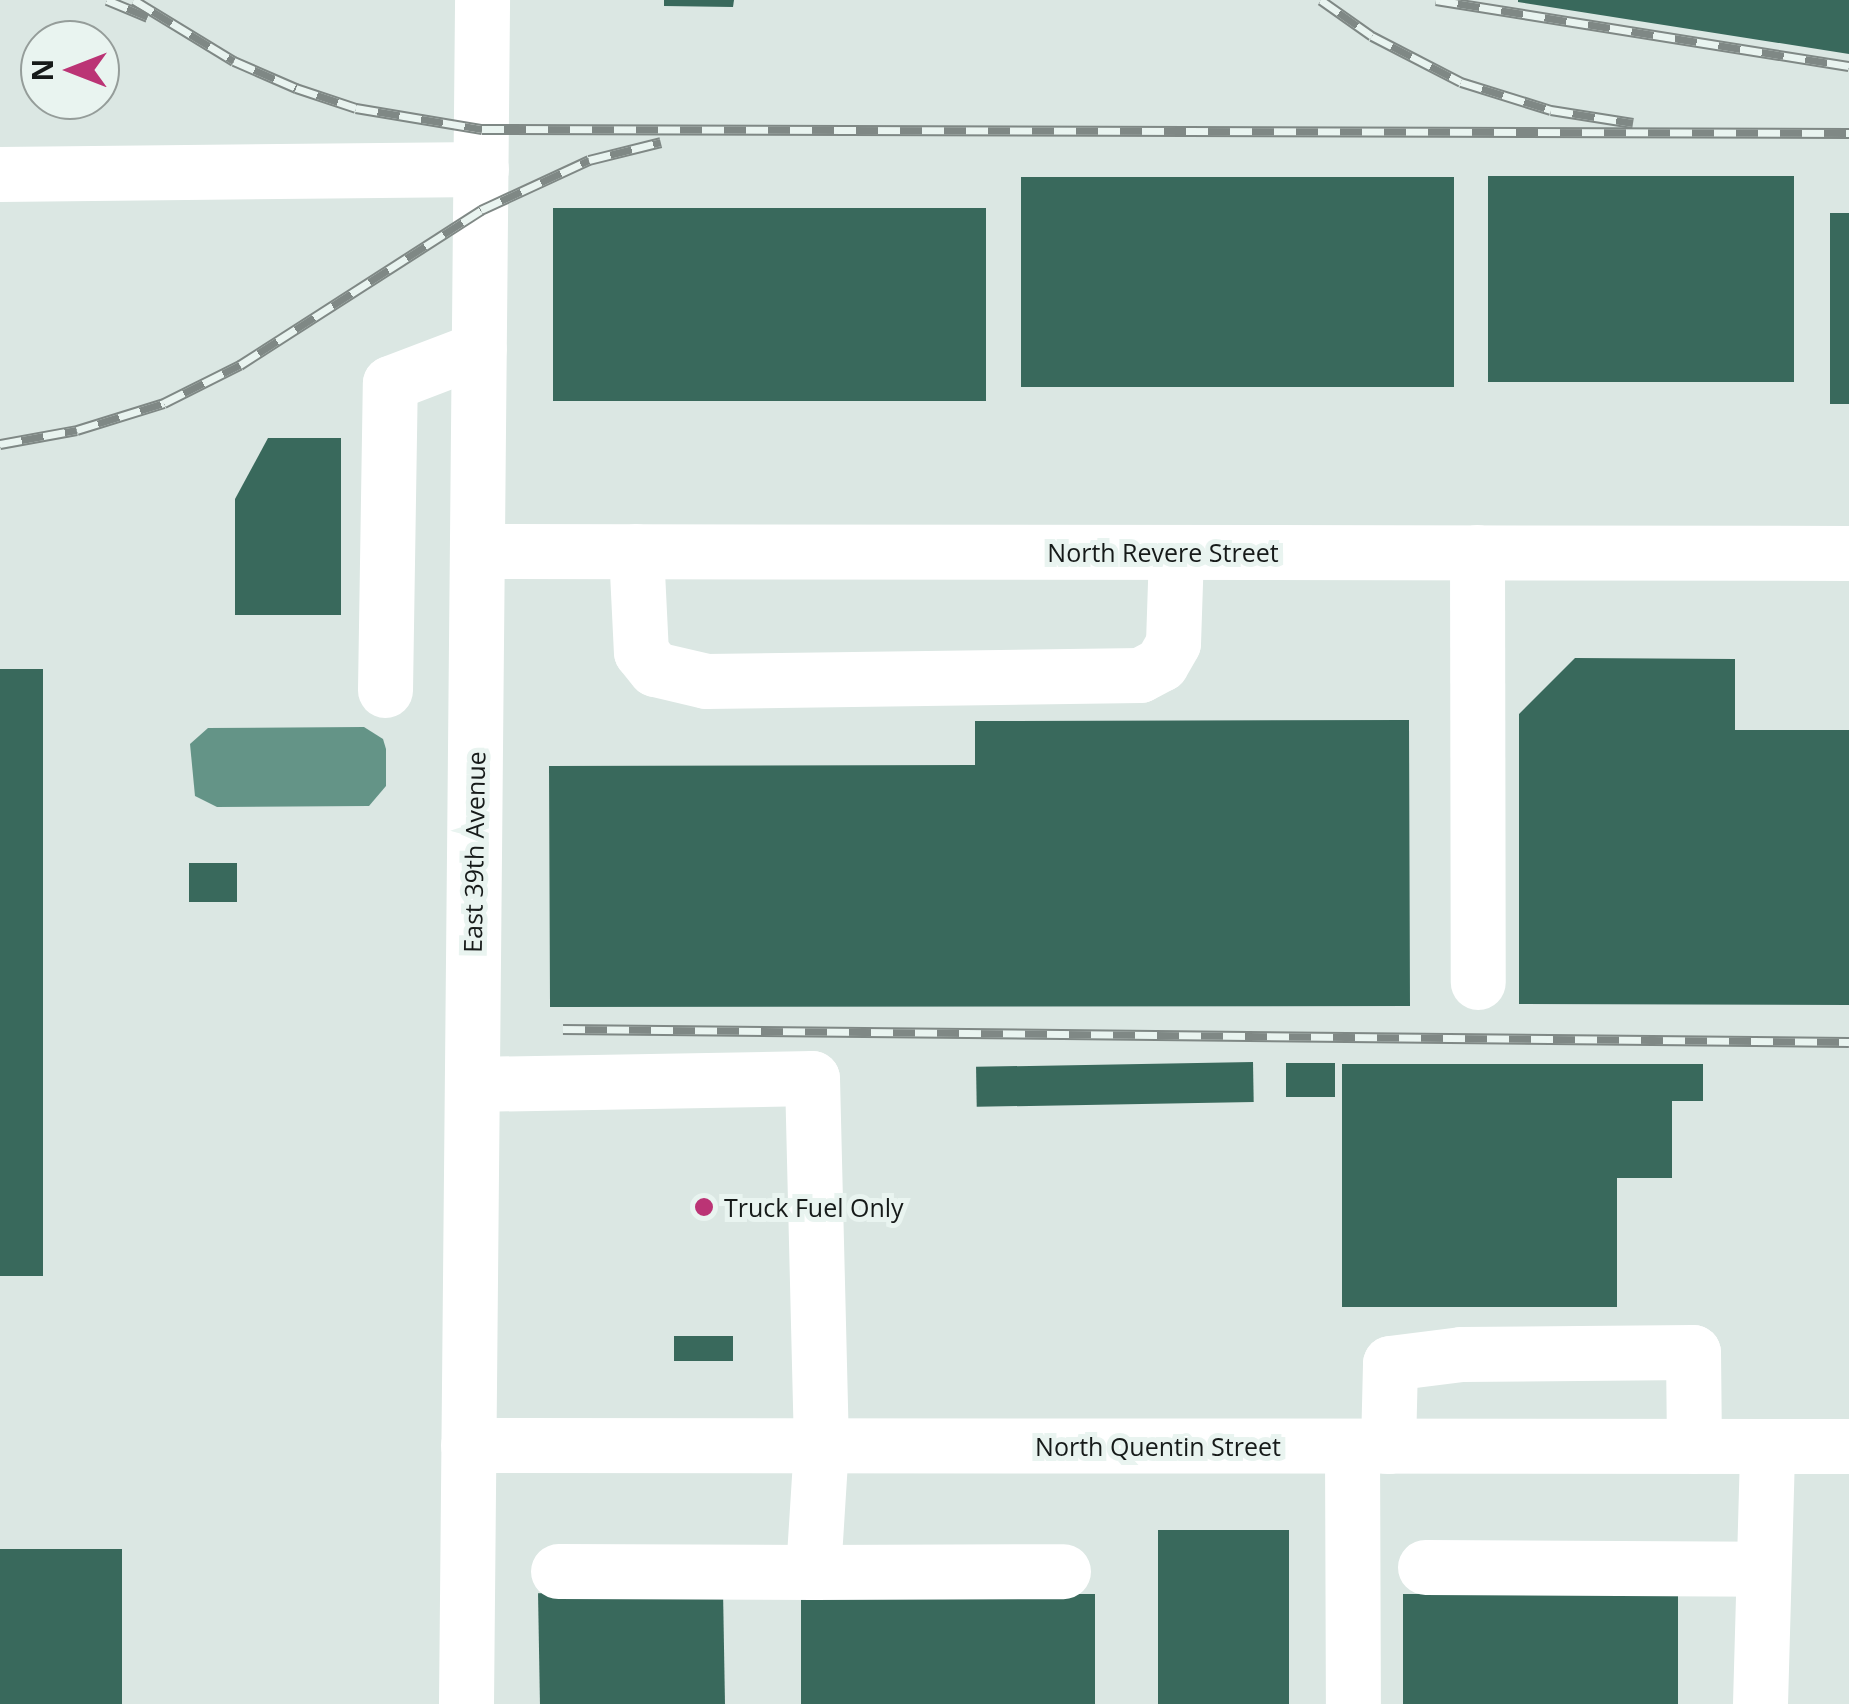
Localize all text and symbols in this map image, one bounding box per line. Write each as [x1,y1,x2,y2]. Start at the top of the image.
north arrow [20,20,120,120]
text: N [23,59,61,81]
street label: North Revere Street [1047,537,1279,567]
street label: East 39th Avenue [457,751,491,953]
place label: Truck Fuel Only [724,1192,904,1222]
marker: Truck Fuel Only [693,1196,715,1218]
street label: North Quentin Street [1035,1431,1281,1461]

